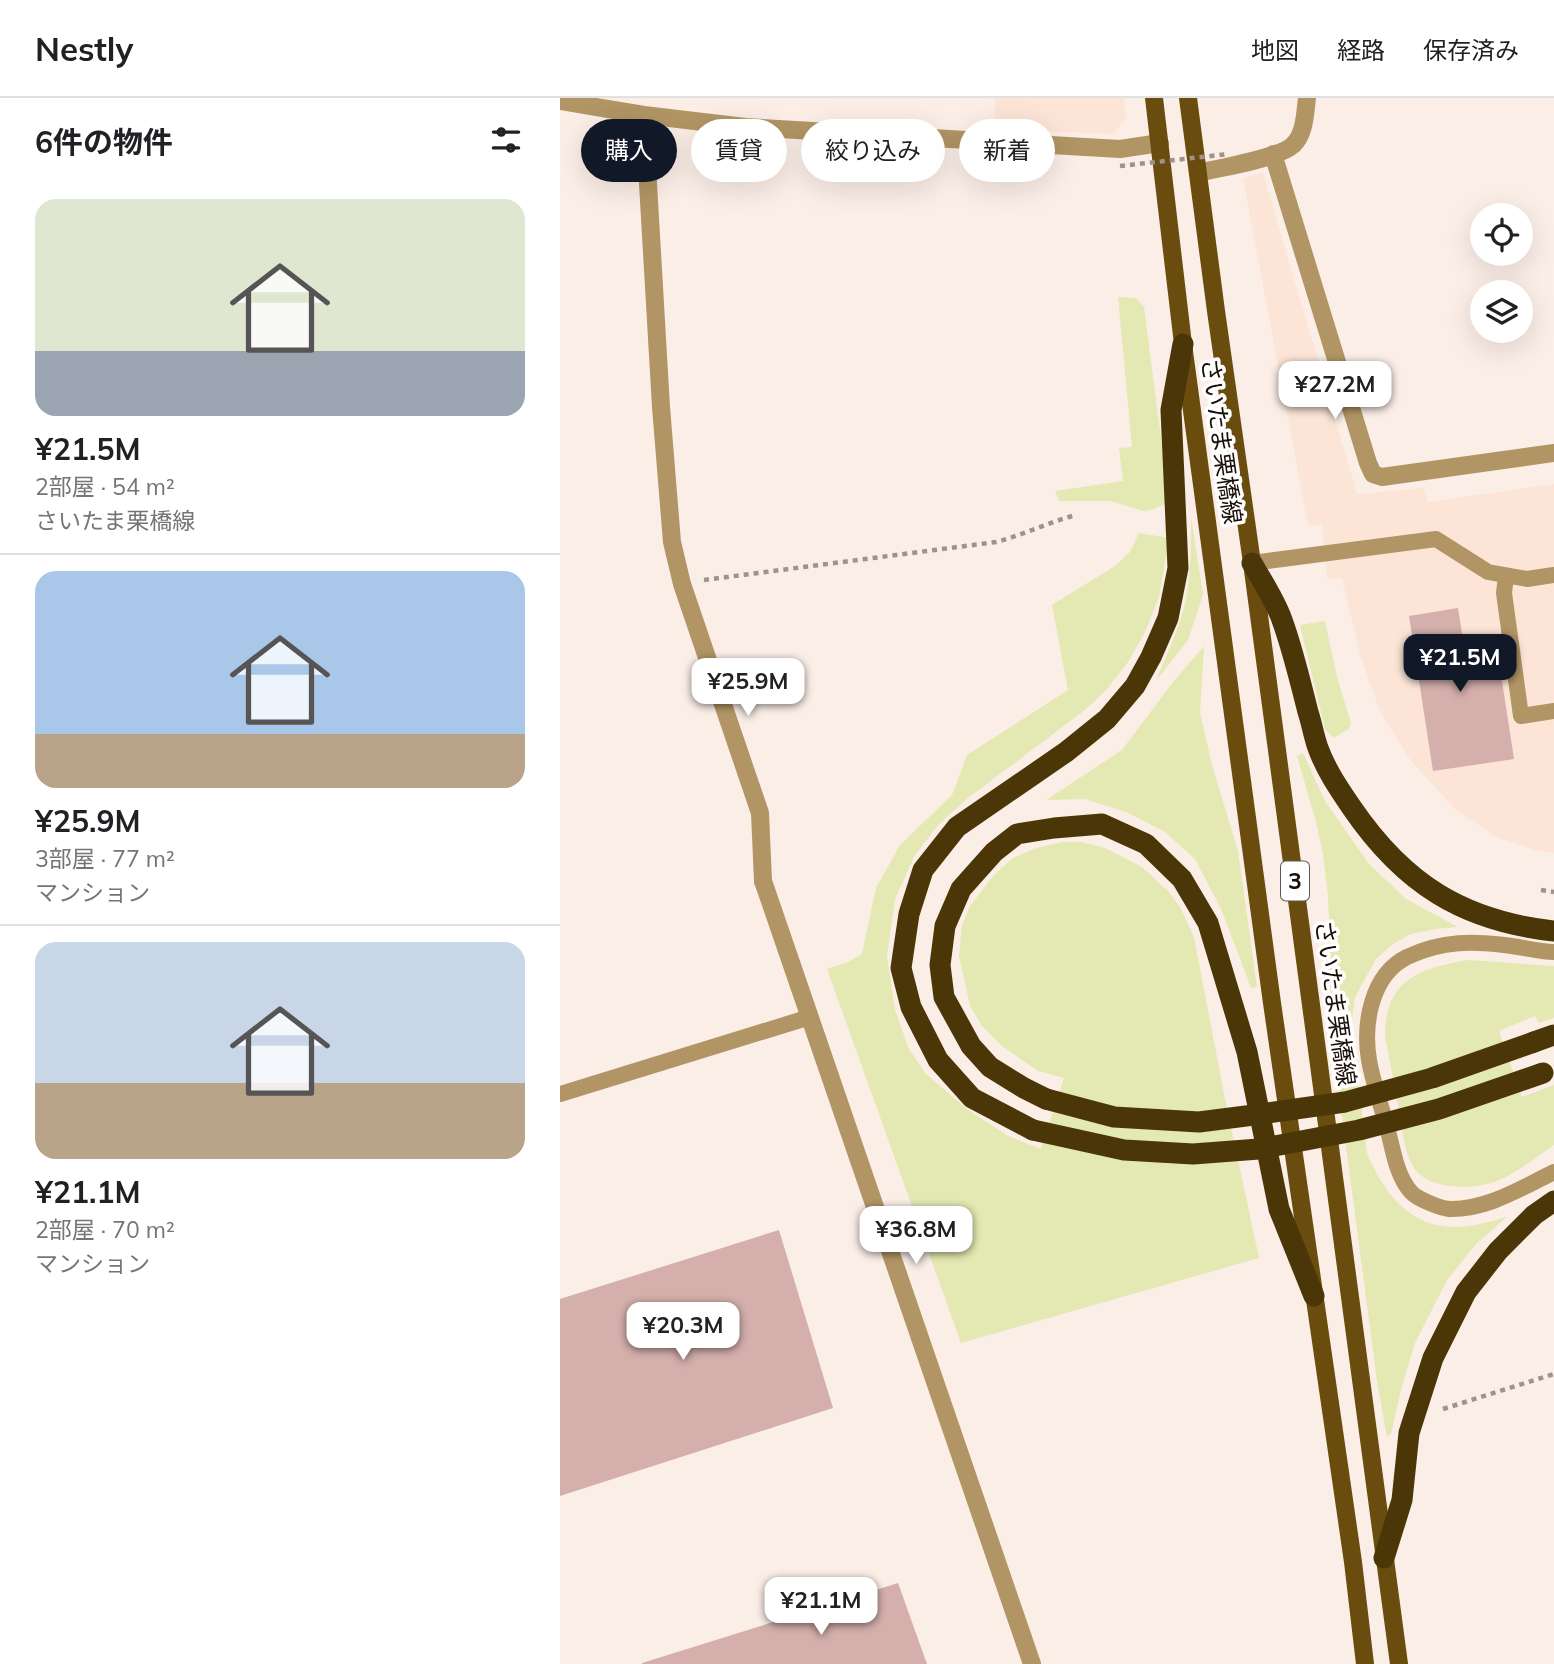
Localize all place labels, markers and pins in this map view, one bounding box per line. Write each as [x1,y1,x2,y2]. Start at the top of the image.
pin: ¥27.2M [1278,362,1392,421]
pin: ¥21.5M [1403,634,1517,694]
pin: ¥25.9M [691,658,805,718]
pin: ¥36.8M [859,1206,973,1266]
pin: ¥20.3M [626,1302,740,1362]
pin: ¥21.1M [764,1578,878,1637]

